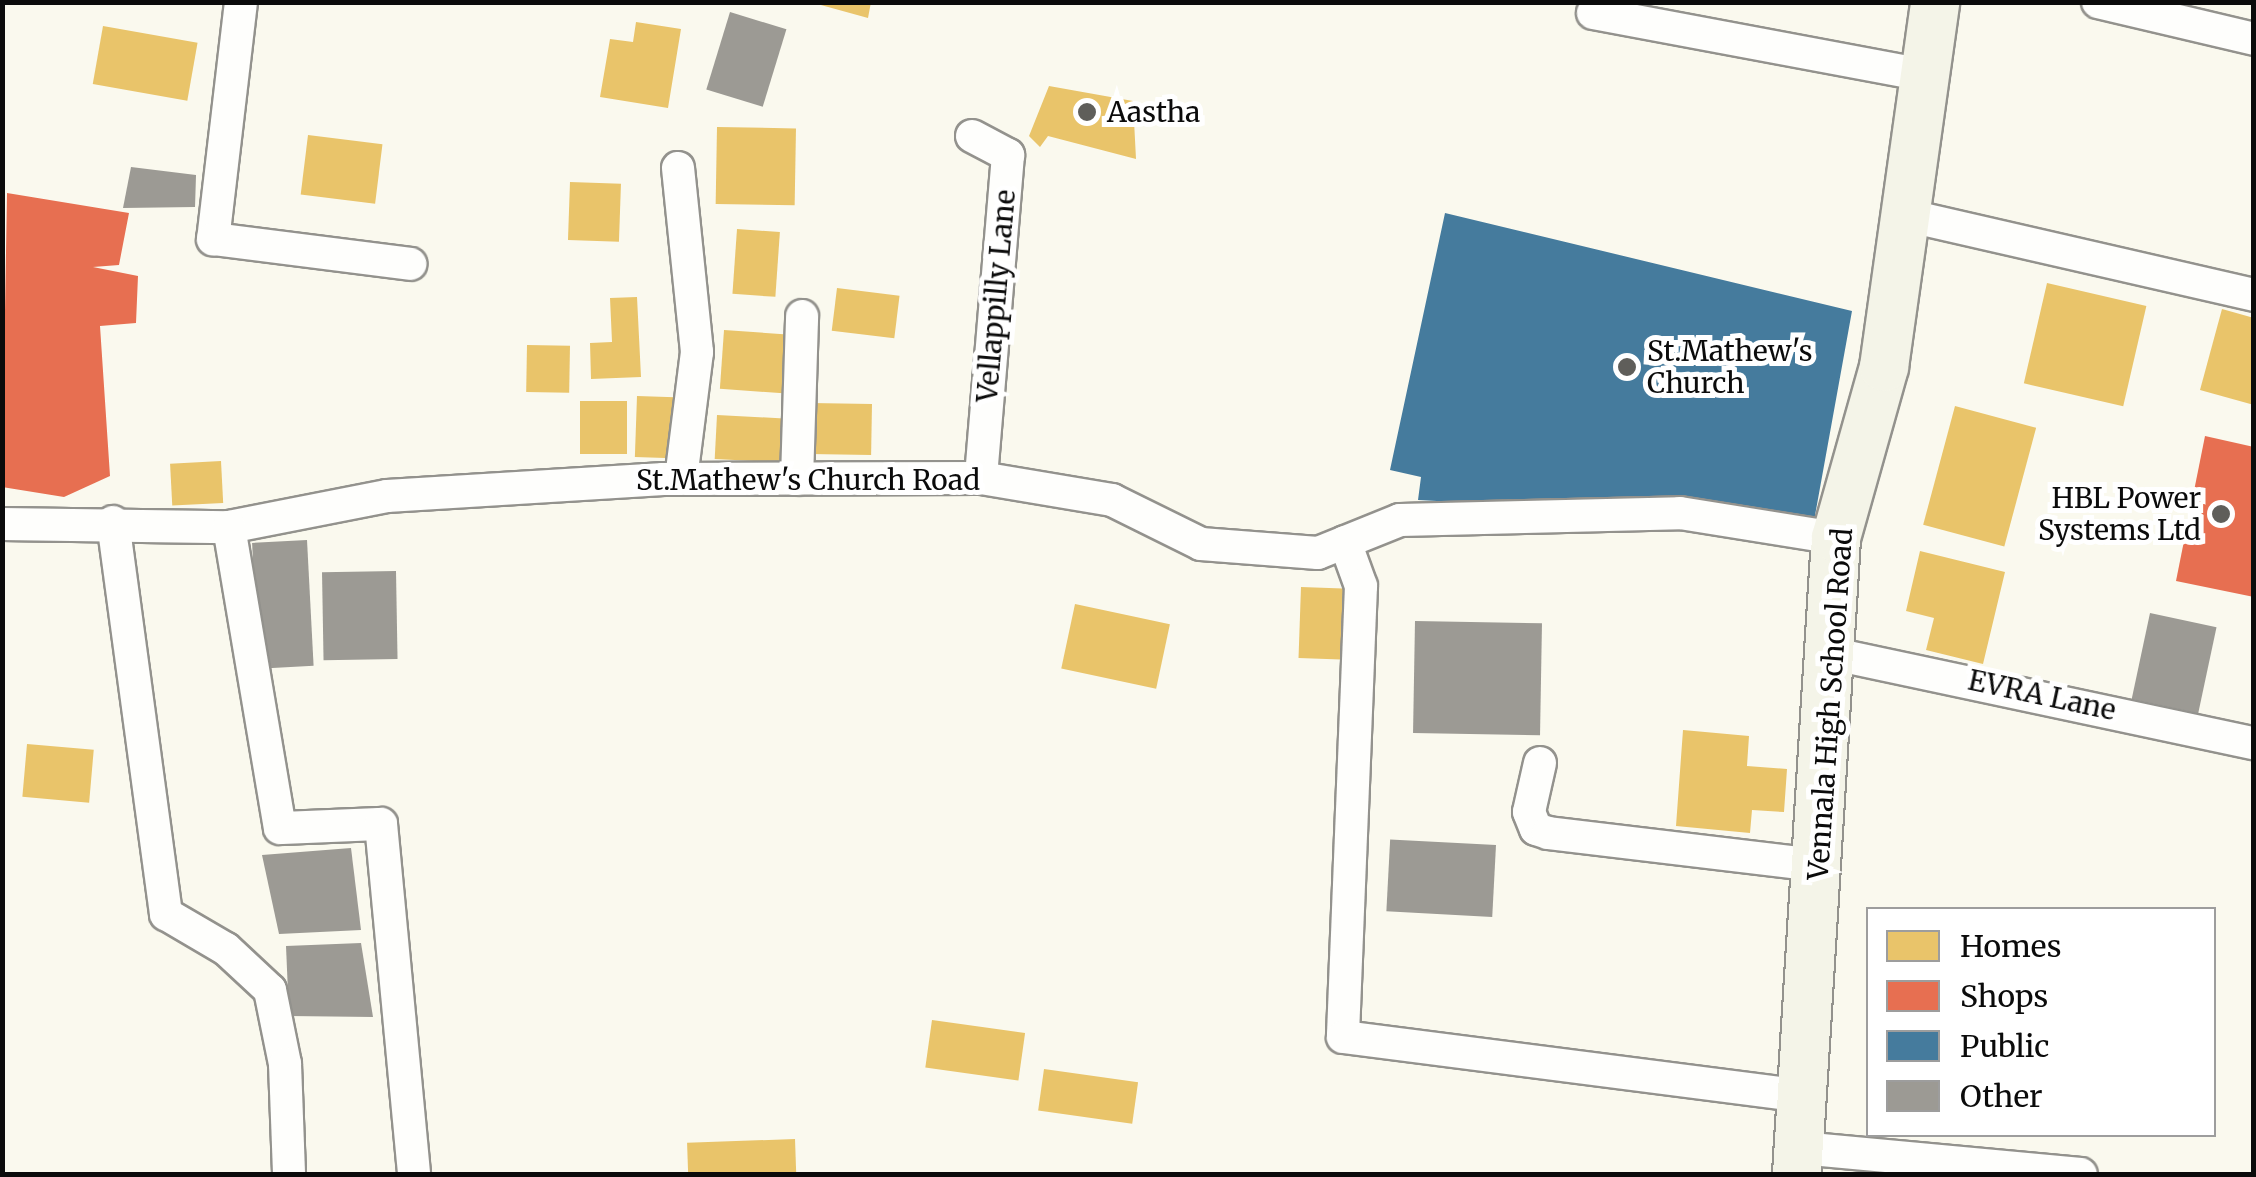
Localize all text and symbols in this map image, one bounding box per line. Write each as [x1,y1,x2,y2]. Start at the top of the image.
place label: Aastha [1107,95,1200,129]
marker: Aastha [1076,101,1098,123]
street label: Vellappilly Lane [970,188,1022,404]
place label: St.Mathew's Church [1647,334,1812,400]
marker: St.Mathew's Church [1616,356,1638,378]
street label: St.Mathew's Church Road [636,463,980,497]
place label: HBL Power Systems Ltd [2038,481,2201,547]
marker: HBL Power Systems Ltd [2210,503,2232,525]
street label: Vennala High School Road [1801,527,1859,881]
street label: EVRA Lane [1965,663,2119,727]
legend [1866,907,2216,1137]
text: Homes [1960,927,2061,965]
text: Shops [1960,977,2048,1015]
text: Public [1960,1027,2049,1065]
text: Other [1960,1077,2043,1115]

